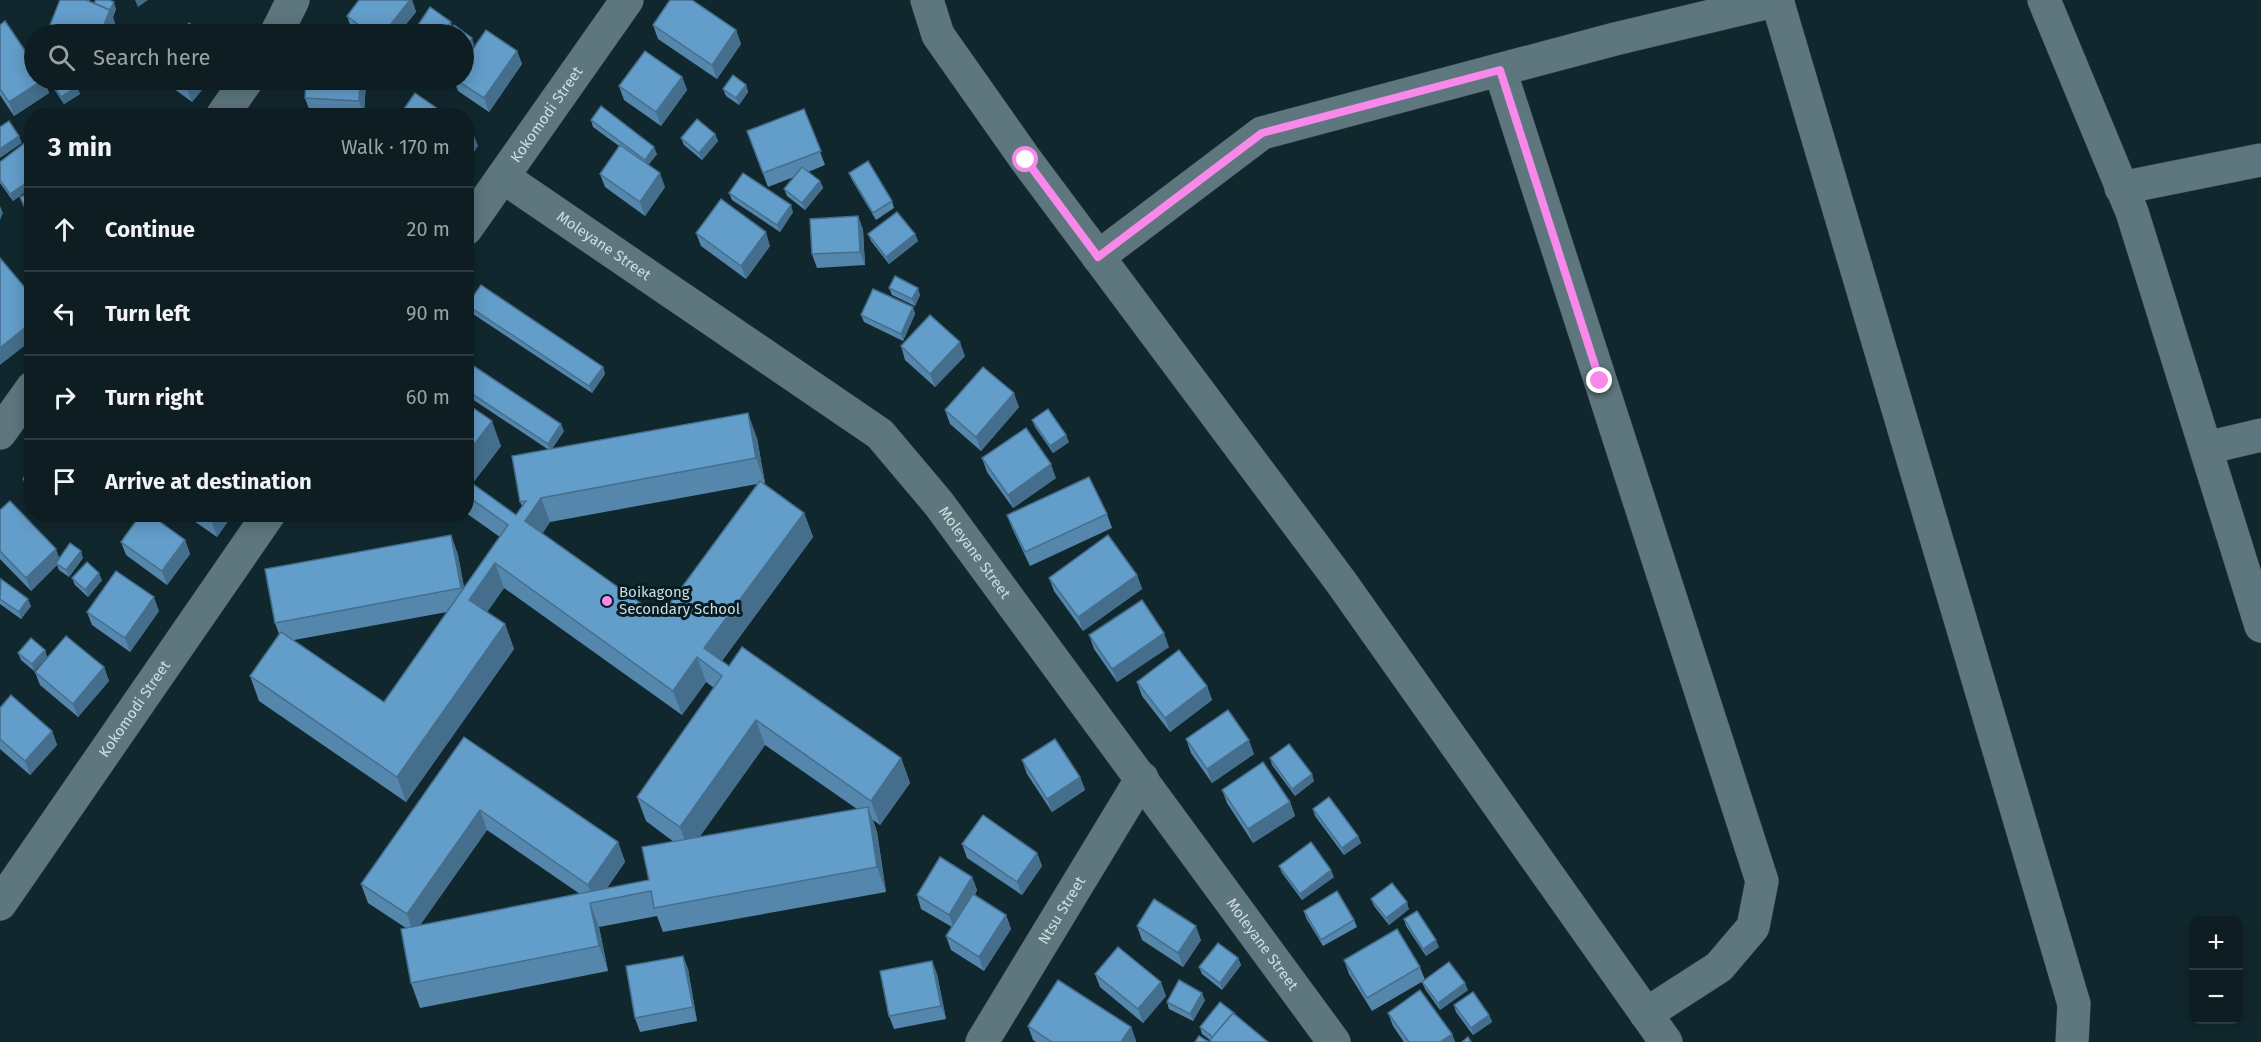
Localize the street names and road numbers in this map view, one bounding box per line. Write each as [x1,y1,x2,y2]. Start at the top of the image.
street label: Kokomodi Street [507,62,587,166]
street label: Moleyane Street [553,207,655,284]
street label: Moleyane Street [935,503,1015,603]
street label: Kokomodi Street [95,657,174,761]
street label: Ntsu Street [1034,873,1090,948]
street label: Moleyane Street [1222,895,1302,994]

